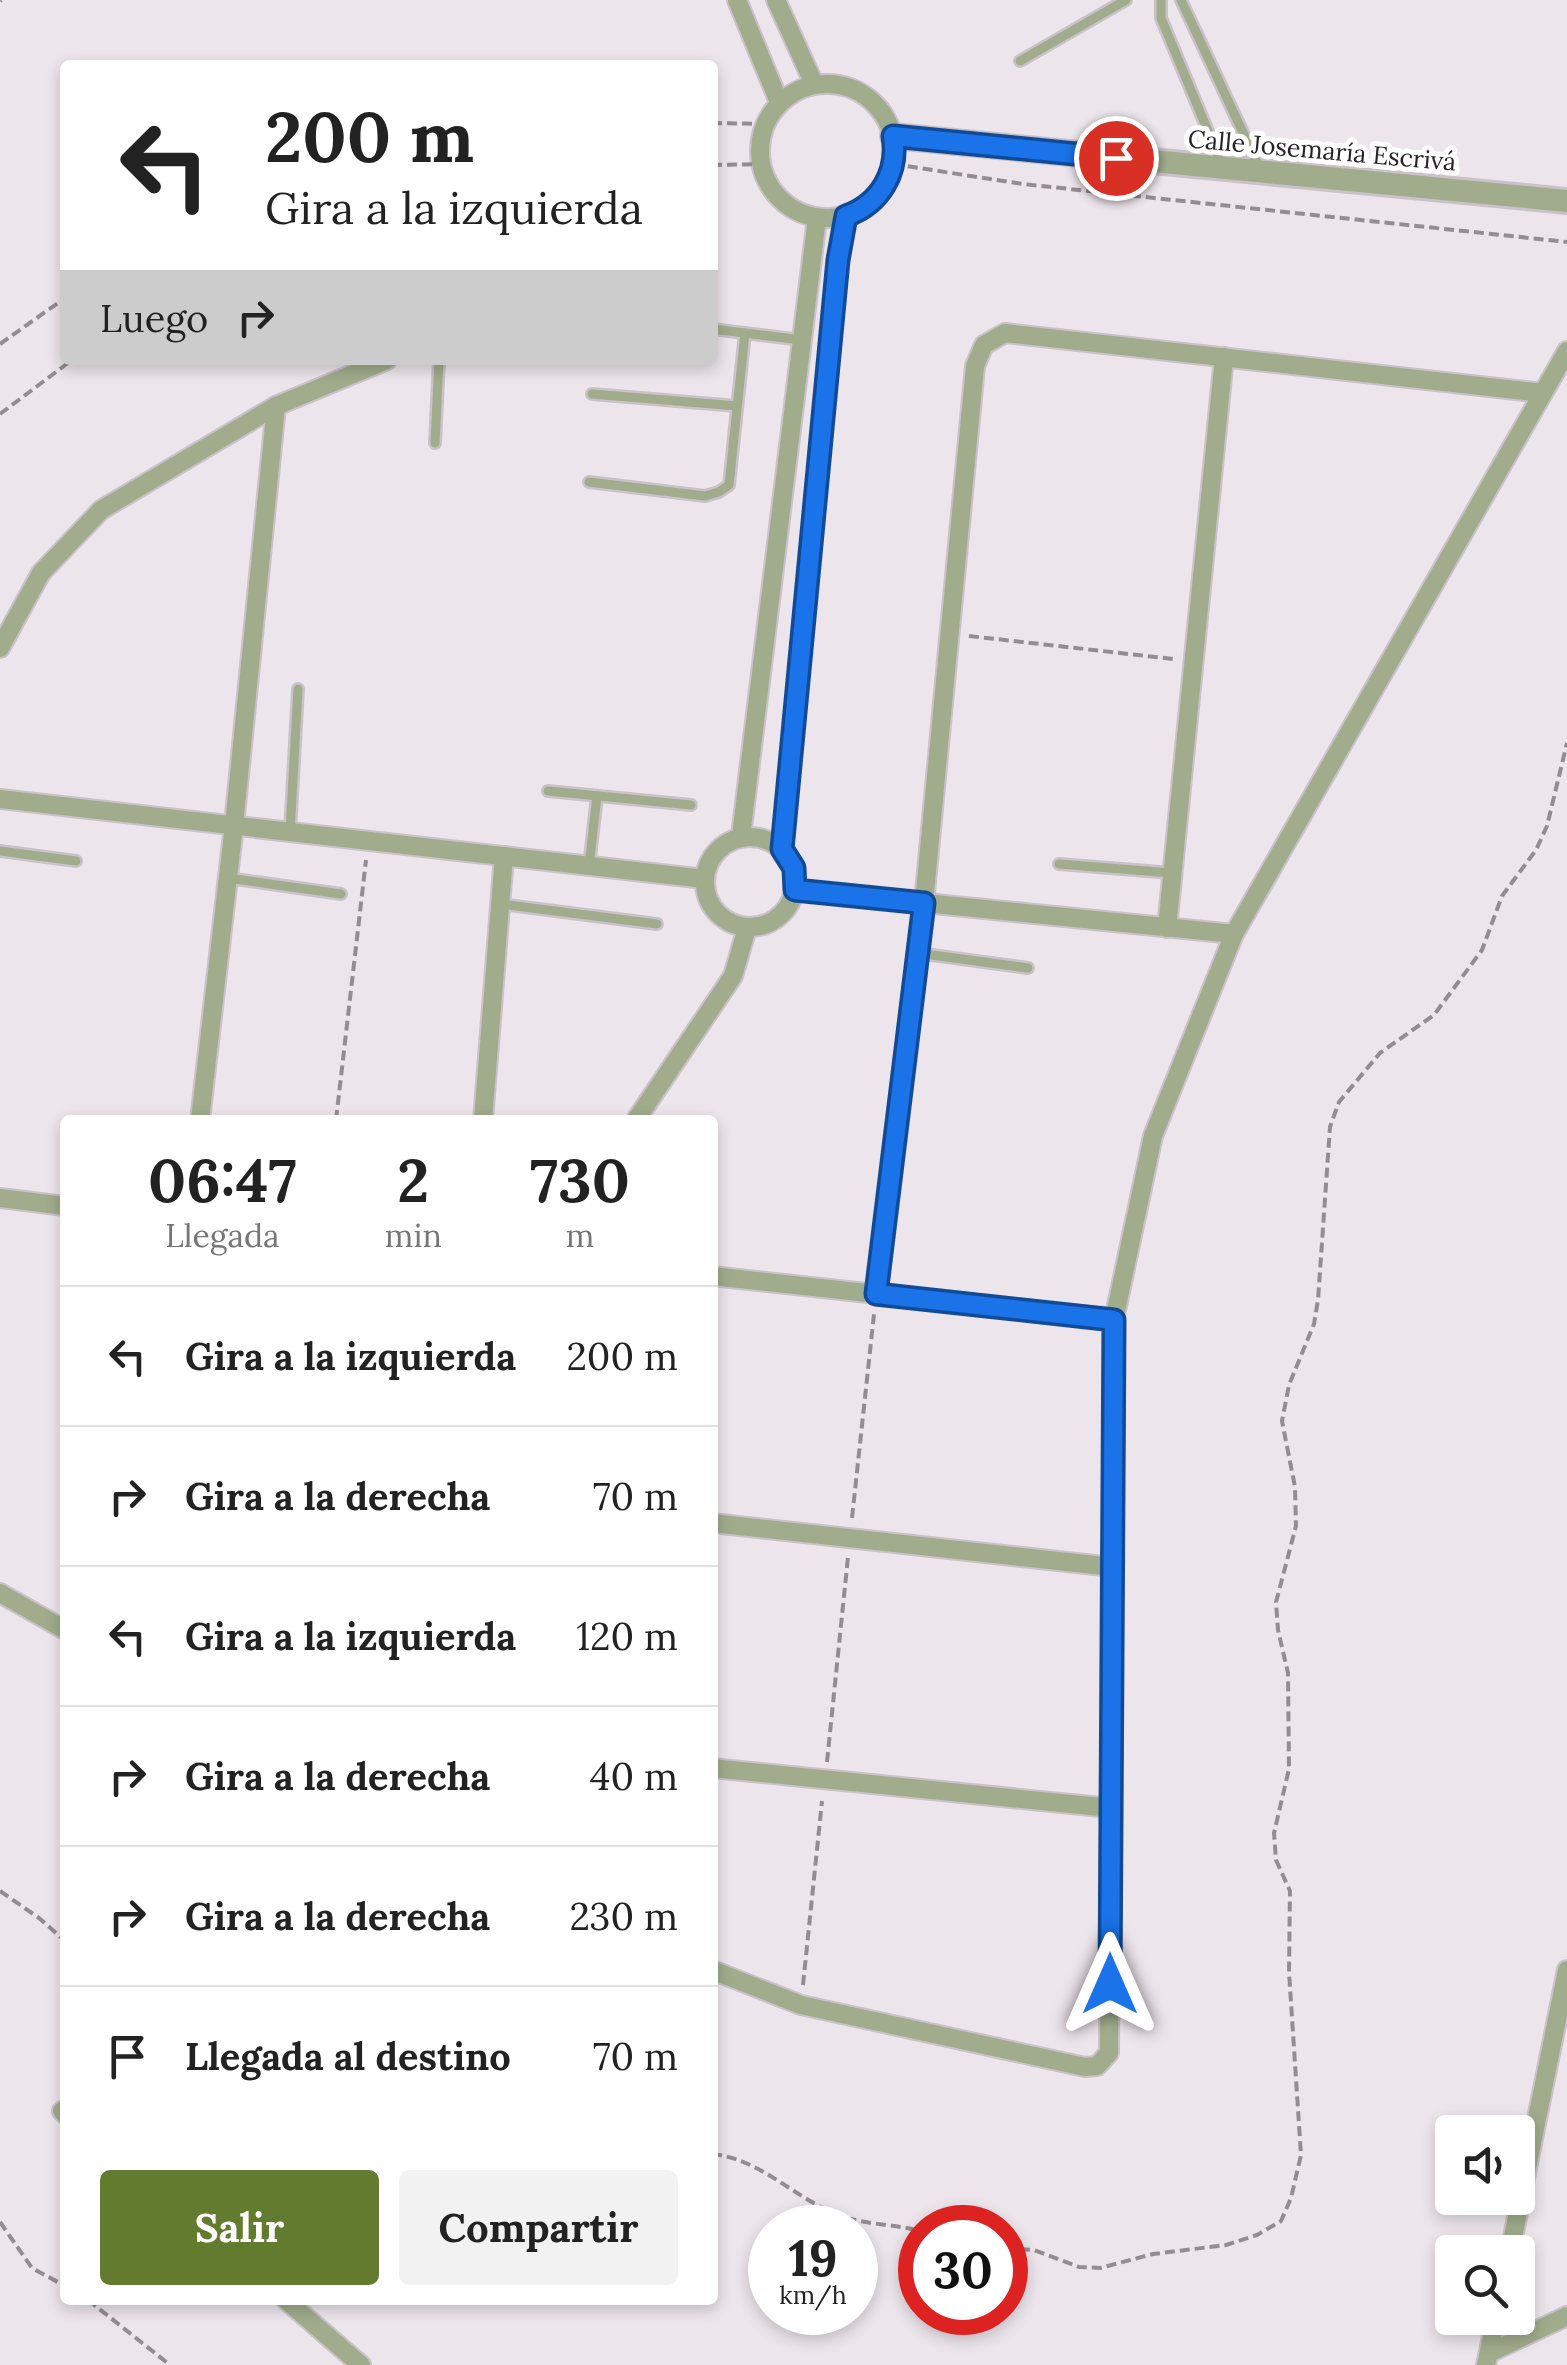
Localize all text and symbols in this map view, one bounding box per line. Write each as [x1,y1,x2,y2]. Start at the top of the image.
text: 200 m [265,92,474,181]
icon: left [100,100,230,230]
pin [1074,116,1159,201]
street label: Calle Josemaría Escrivá [1187,122,1458,178]
icon: arrive [1089,131,1144,186]
text: Gira a la izquierda [265,179,643,236]
icon: right [228,290,283,345]
text: Luego [100,294,208,342]
text: 06:47 [148,1142,297,1218]
text: 2 [397,1142,429,1218]
text: 730 [530,1142,630,1218]
text: Llegada [165,1215,280,1256]
text: min [385,1215,442,1256]
text: m [566,1215,594,1256]
icon: left [100,1329,155,1384]
text: Gira a la izquierda [185,1332,516,1380]
text: 200 m [566,1332,678,1380]
icon: right [100,1469,155,1524]
text: Gira a la derecha [185,1472,490,1520]
text: 70 m [593,1472,678,1520]
icon: left [100,1609,155,1664]
text: Gira a la izquierda [185,1612,516,1660]
text: 120 m [576,1612,678,1660]
icon: right [100,1749,155,1804]
text: Gira a la derecha [185,1752,490,1800]
text: 40 m [590,1752,678,1800]
icon: right [100,1889,155,1944]
text: Gira a la derecha [185,1892,490,1940]
text: 230 m [569,1892,678,1940]
position arrow [1058,1932,1162,2036]
icon: arrive [100,2029,155,2084]
text: Llegada al destino [185,2032,511,2080]
text: 70 m [593,2032,678,2080]
map controls [1435,2115,1535,2335]
button: sound [1435,2115,1535,2215]
button: Salir [100,2170,379,2285]
button: Compartir [399,2170,678,2285]
speed limit sign: 30 [898,2205,1028,2335]
text: 19 [788,2226,838,2290]
button: search [1435,2235,1535,2335]
text: km/h [779,2279,847,2311]

